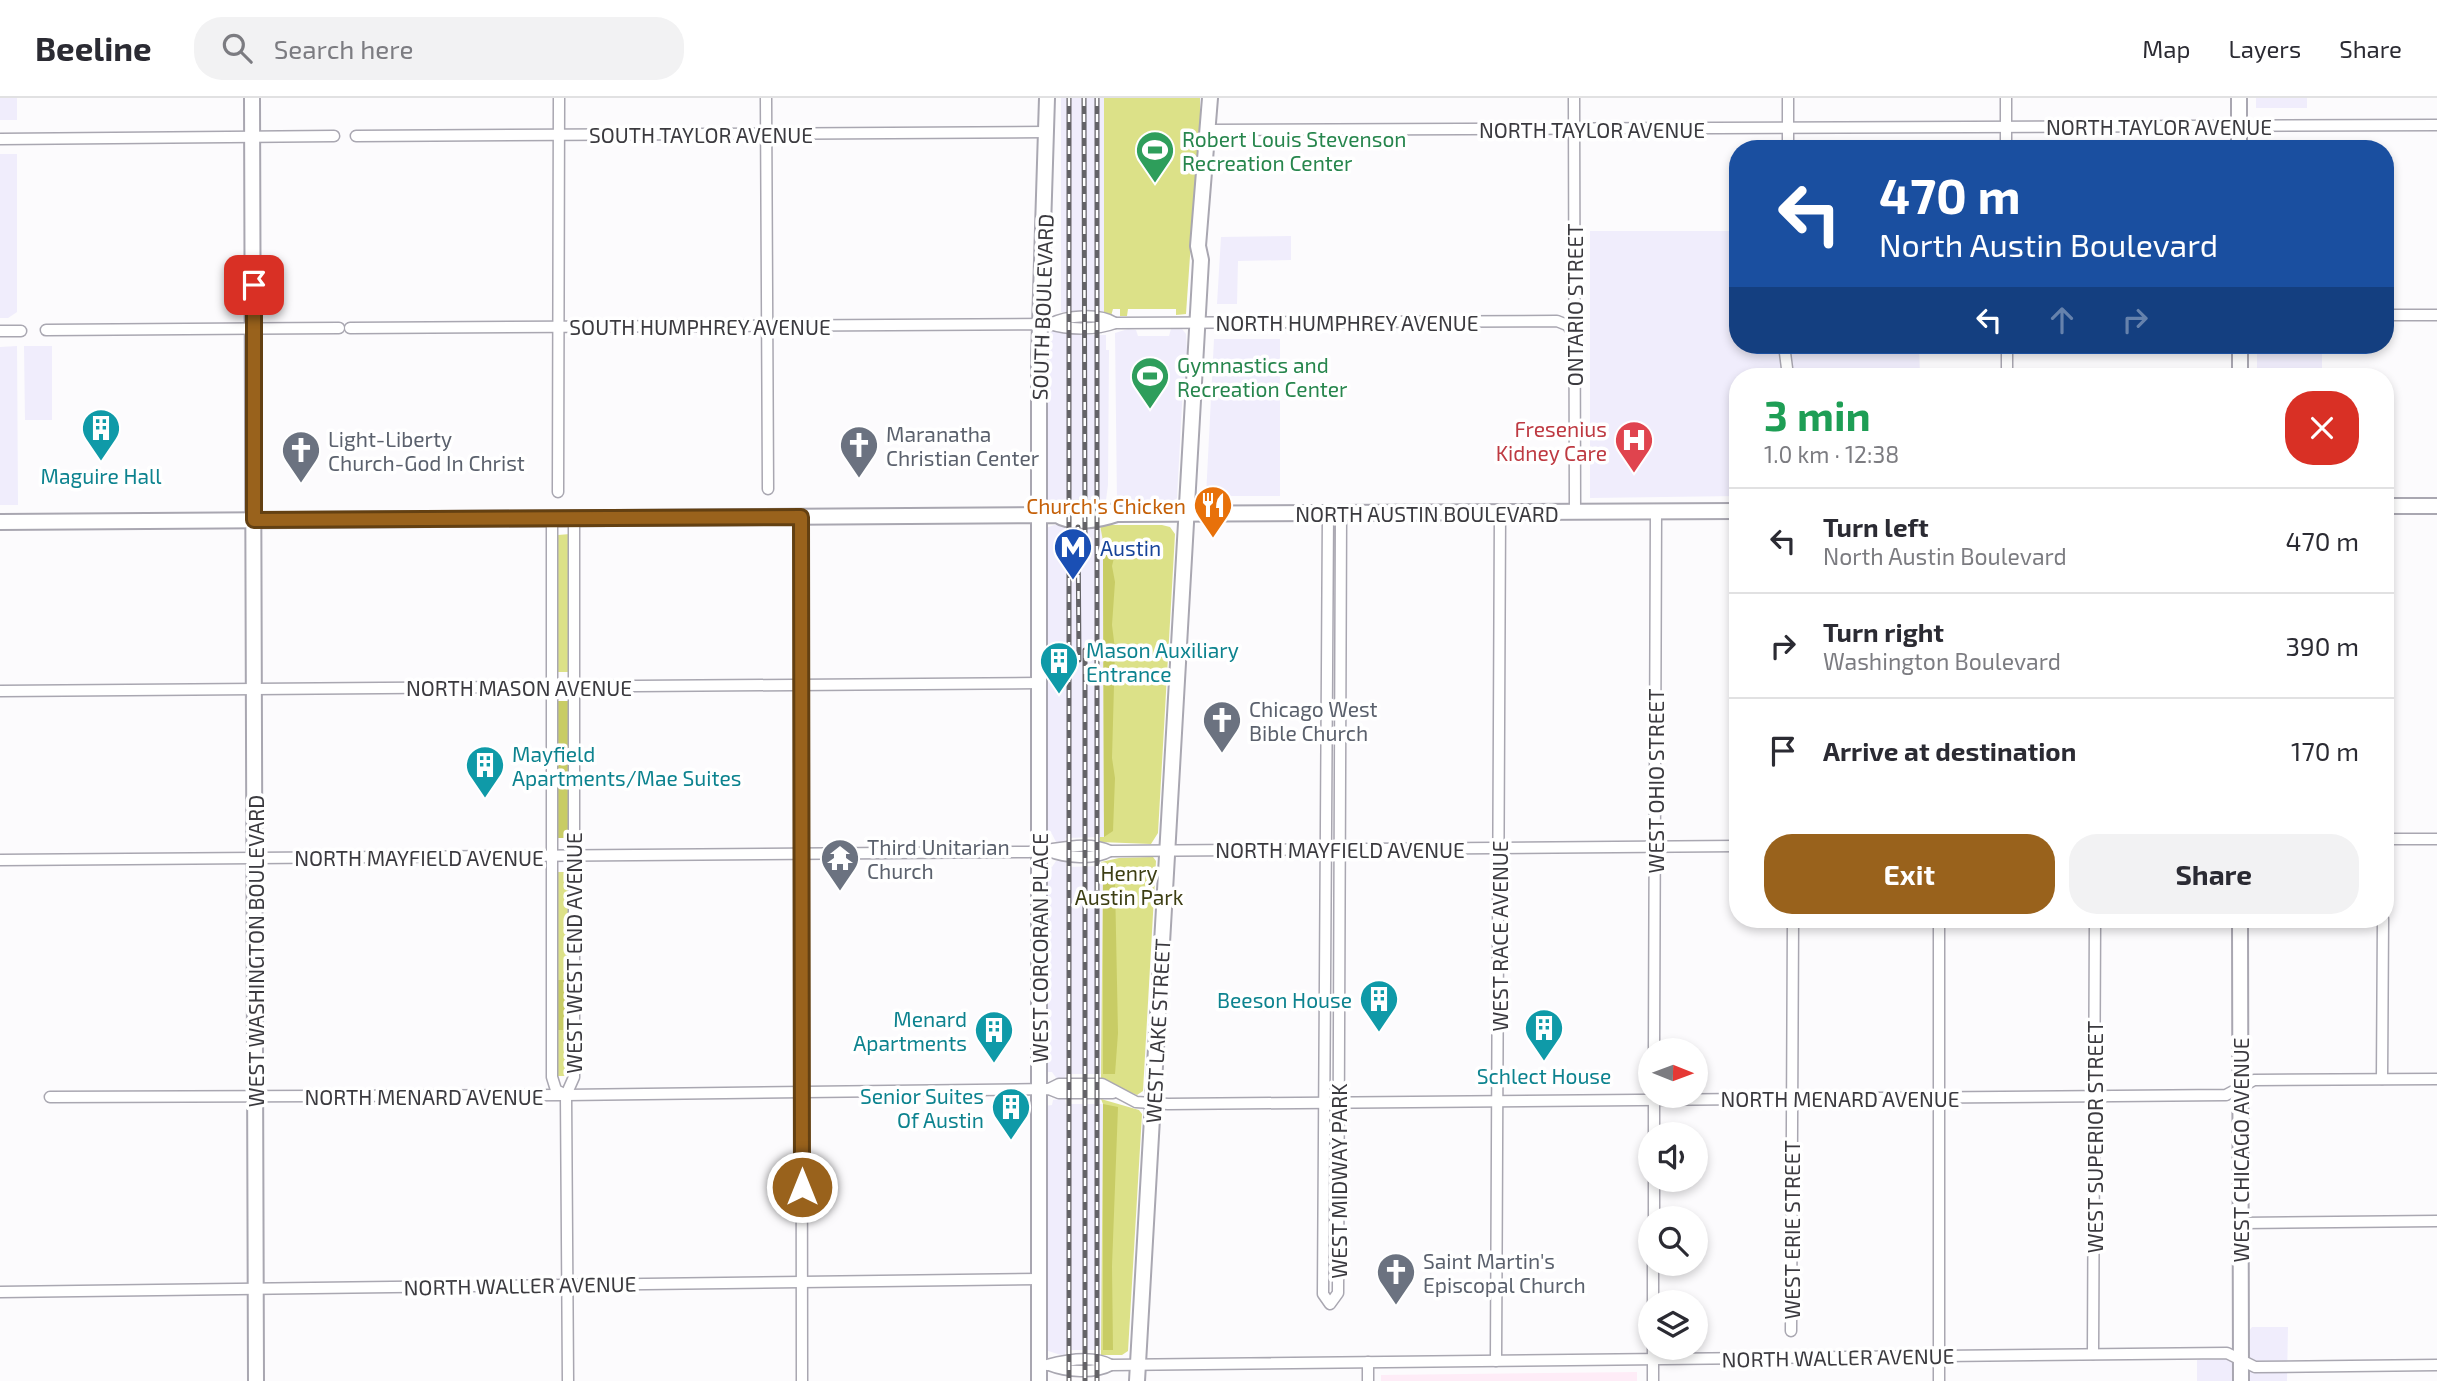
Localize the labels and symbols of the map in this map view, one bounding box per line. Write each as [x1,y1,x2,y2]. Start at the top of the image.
street label: NORTH TAYLOR AVENUE [2046,114,2272,139]
street label: NORTH TAYLOR AVENUE [1479,117,1705,142]
street label: SOUTH TAYLOR AVENUE [589,122,813,147]
place label: Robert Louis Stevenson Recreation Center [1182,126,1407,175]
sports icon: Robert Louis Stevenson Recreation Center [1134,129,1176,184]
street label: SOUTH BOULEVARD [1026,213,1058,401]
street label: ONTARIO STREET [1562,224,1587,386]
pin [224,255,284,315]
street label: NORTH HUMPHREY AVENUE [1215,310,1479,335]
street label: SOUTH HUMPHREY AVENUE [569,314,831,339]
place label: Gymnastics and Recreation Center [1177,352,1348,401]
sports icon: Gymnastics and Recreation Center [1129,355,1171,410]
building icon: Maguire Hall [80,407,122,462]
place label: Fresenius Kidney Care [1496,416,1607,465]
hospital icon: Fresenius Kidney Care [1613,419,1655,474]
place label: Maranatha Christian Center [886,421,1040,470]
church icon: Maranatha Christian Center [838,424,880,479]
place label: Light-Liberty Church-God In Christ [328,426,525,475]
church icon: Light-Liberty Church-God In Christ [280,429,322,484]
place label: Maguire Hall [41,463,162,488]
restaurant icon: Church's Chicken [1192,484,1234,539]
place label: Church's Chicken [1026,493,1186,518]
street label: NORTH AUSTIN BOULEVARD [1295,501,1559,526]
metro station icon: Austin [1052,526,1094,581]
place label: Austin [1100,535,1161,560]
place label: Mason Auxiliary Entrance [1086,637,1239,686]
building icon: Mason Auxiliary Entrance [1038,640,1080,695]
street label: NORTH MASON AVENUE [406,675,632,700]
street label: WEST OHIO STREET [1643,689,1668,873]
place label: Chicago West Bible Church [1249,696,1378,745]
church icon: Chicago West Bible Church [1201,699,1243,754]
place label: Mayfield Apartments/Mae Suites [512,741,741,790]
building icon: Mayfield Apartments/Mae Suites [464,744,506,799]
street label: WEST WASHINGTON BOULEVARD [243,795,268,1107]
street label: WEST WEST END AVENUE [561,832,586,1074]
street label: WEST CORCORAN PLACE [1027,833,1052,1063]
place label: Third Unitarian Church [867,834,1010,883]
temple icon: Third Unitarian Church [819,837,861,892]
street label: NORTH MAYFIELD AVENUE [1215,837,1465,862]
street label: WEST RACE AVENUE [1487,840,1512,1032]
street label: NORTH MAYFIELD AVENUE [294,845,544,870]
park label: Henry Austin Park [1075,860,1184,909]
street label: WEST LAKE STREET [1140,938,1174,1124]
building icon: Beeson House [1358,978,1400,1033]
place label: Beeson House [1217,987,1352,1012]
place label: Menard Apartments [853,1006,967,1055]
building icon: Schlect House [1523,1007,1565,1062]
building icon: Menard Apartments [973,1009,1015,1064]
street label: WEST SUPERIOR STREET [2082,1021,2107,1253]
street label: WEST CHICAGO AVENUE [2228,1037,2253,1263]
north arrow [1638,1038,1708,1108]
place label: Schlect House [1477,1063,1611,1088]
place label: Senior Suites Of Austin [860,1083,984,1132]
street label: WEST MIDWAY PARK [1326,1083,1351,1279]
street label: NORTH MENARD AVENUE [304,1084,544,1109]
building icon: Senior Suites Of Austin [990,1086,1032,1141]
street label: NORTH MENARD AVENUE [1720,1086,1960,1111]
street label: WEST ERIE STREET [1779,1140,1804,1320]
position arrow [765,1150,839,1224]
place label: Saint Martin's Episcopal Church [1423,1248,1586,1297]
church icon: Saint Martin's Episcopal Church [1375,1251,1417,1306]
street label: NORTH WALLER AVENUE [403,1270,637,1300]
street label: NORTH WALLER AVENUE [1721,1342,1955,1372]

